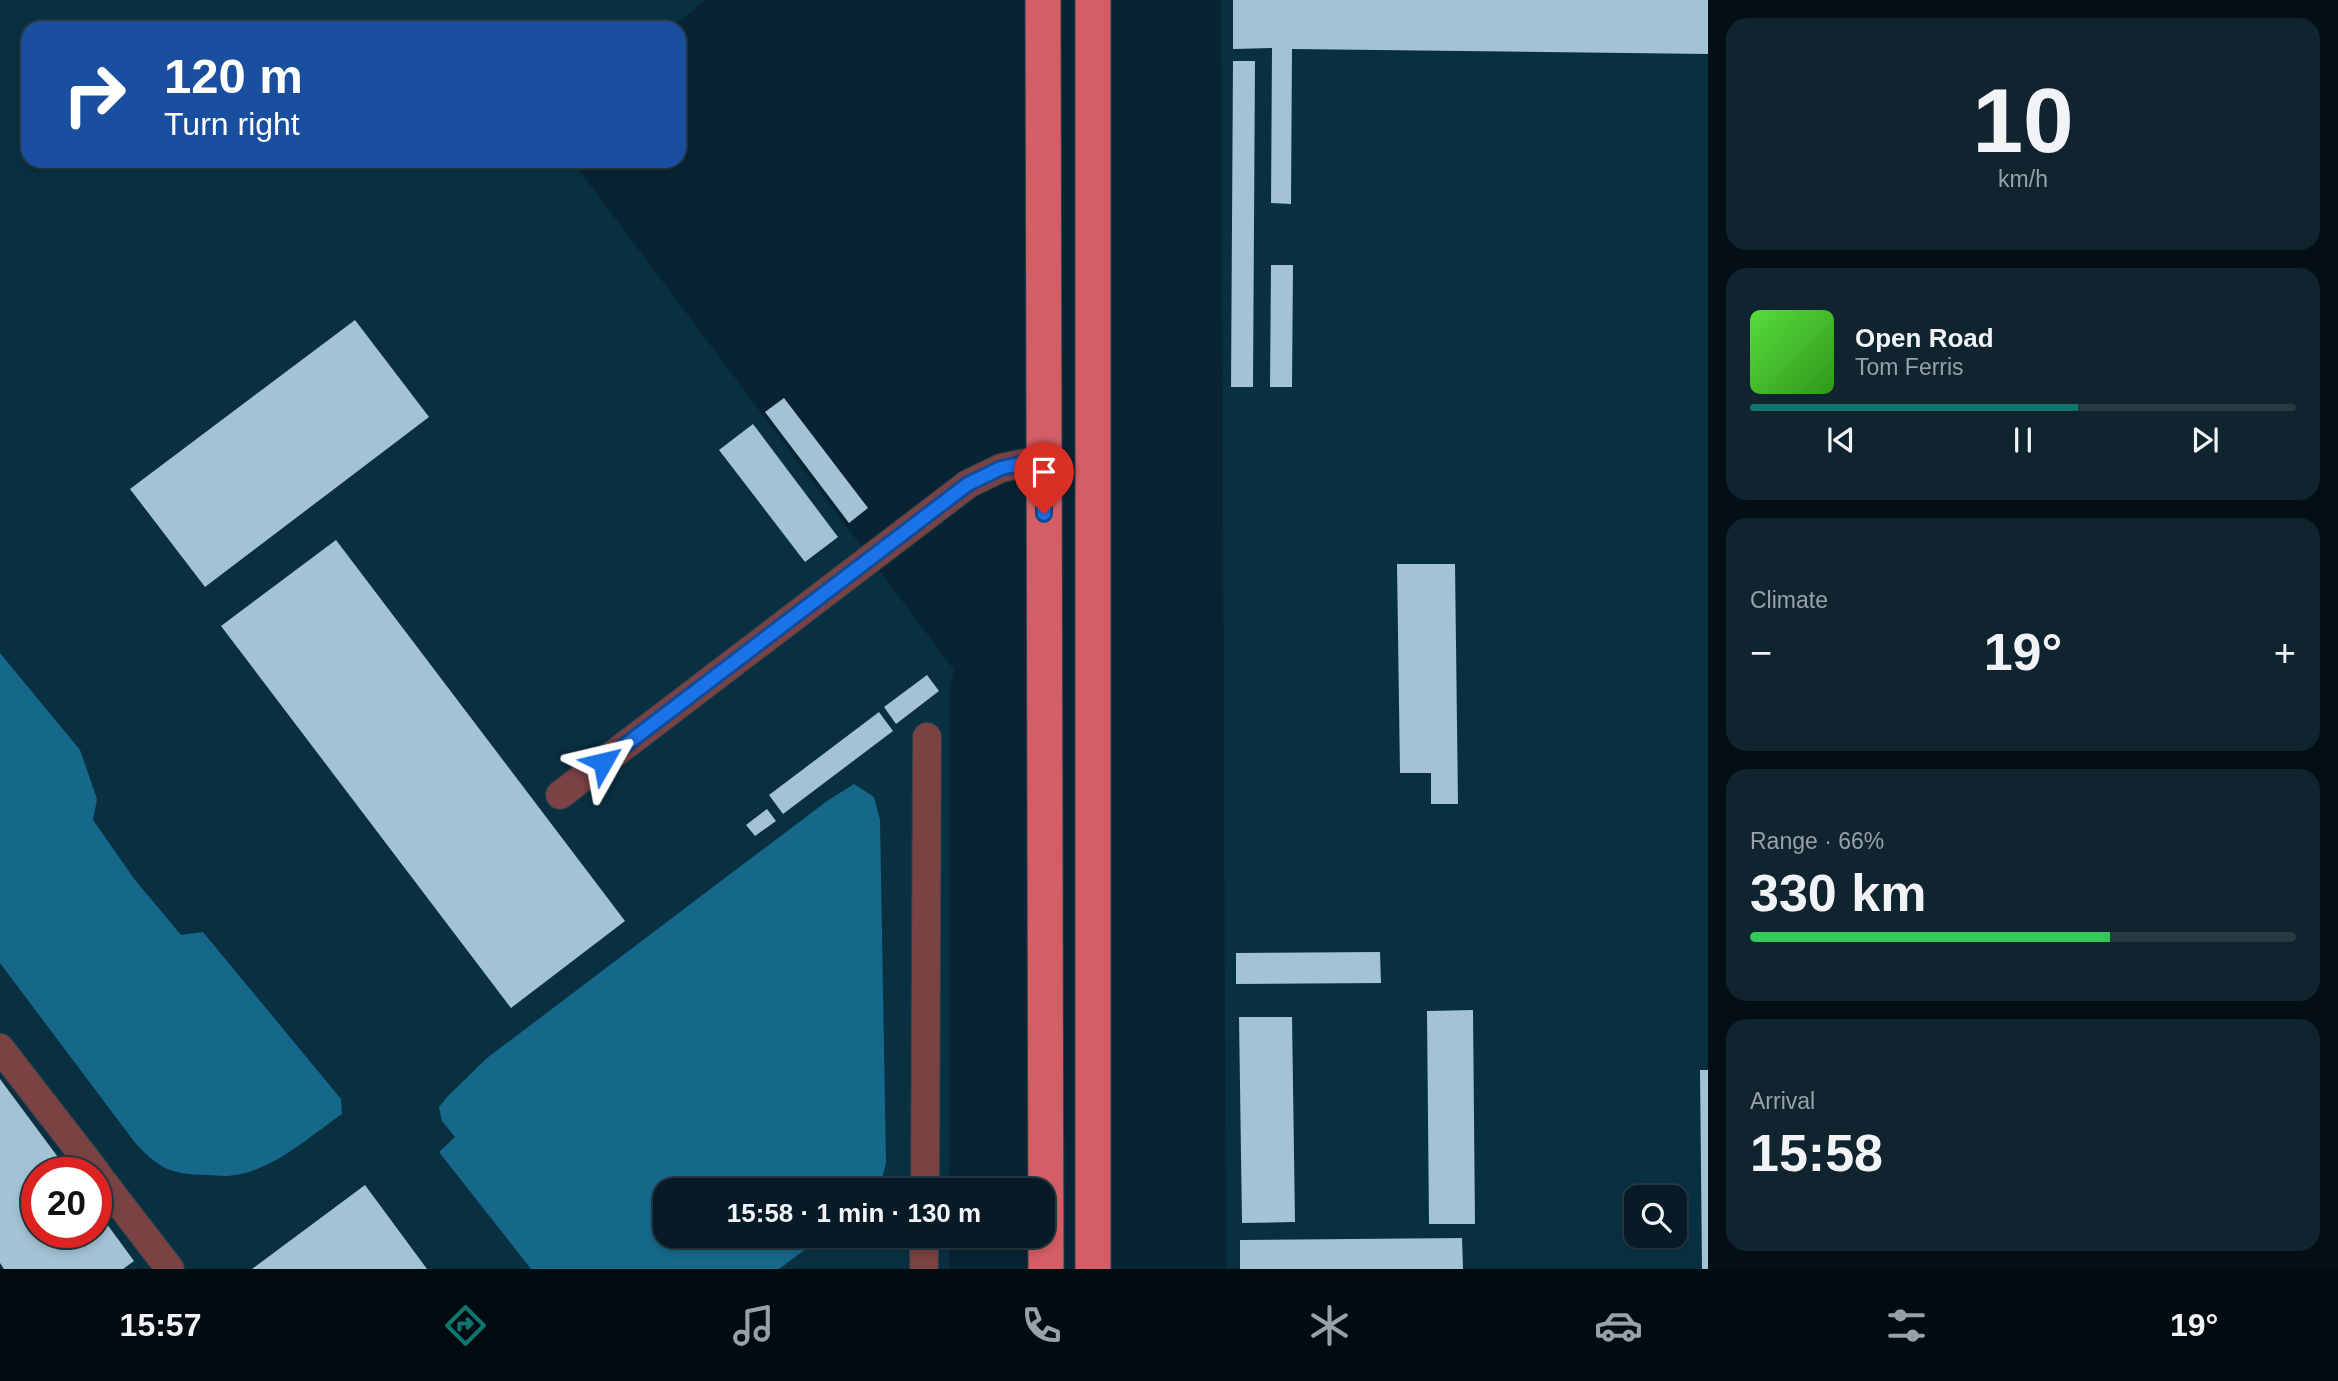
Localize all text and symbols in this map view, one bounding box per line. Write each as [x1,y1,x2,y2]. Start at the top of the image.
icon: right [49,49,140,140]
text: 120 m [164,49,303,103]
text: 10 [1972,70,2074,171]
text: Turn right [164,106,300,142]
text: km/h [1998,166,2048,192]
text: Open Road [1855,323,1994,353]
text: Tom Ferris [1855,354,1964,380]
icon: previous [1822,421,1860,459]
icon: pause [2004,421,2042,459]
icon: next [2186,421,2224,459]
pin [1014,442,1074,514]
icon: arrive [1025,453,1063,491]
text: Climate [1750,587,1828,613]
text: 19° [1984,623,2062,681]
text: − [1750,632,1772,674]
text: + [2274,632,2296,674]
position arrow [566,725,640,799]
text: Range · 66% [1750,828,1884,854]
text: 330 km [1750,864,1926,922]
text: Arrival [1750,1088,1815,1114]
text: 15:58 [1750,1124,1883,1182]
speed limit sign: 20 [21,1157,112,1248]
map controls [1624,1185,1687,1248]
button: search [1624,1185,1687,1248]
text: 15:58 · 1 min · 130 m [727,1198,981,1228]
icon: directions [441,1301,490,1350]
icon: music [729,1301,778,1350]
icon: phone [1017,1301,1066,1350]
icon: climate [1305,1301,1354,1350]
icon: car [1594,1301,1643,1350]
icon: filters [1882,1301,1931,1350]
text: 15:57 [120,1307,201,1343]
text: 19° [2170,1307,2218,1343]

